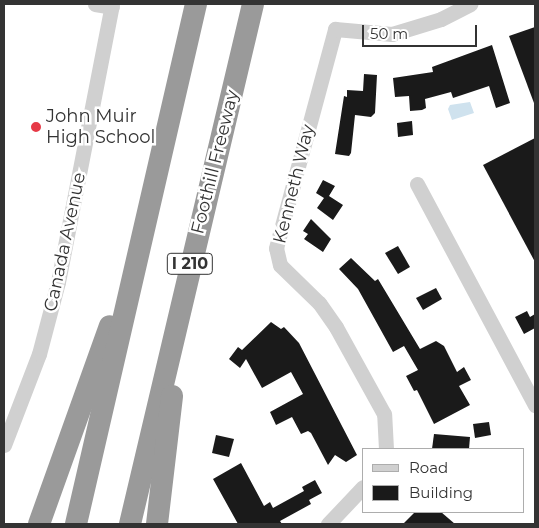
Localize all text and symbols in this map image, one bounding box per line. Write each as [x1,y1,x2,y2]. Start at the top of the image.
scale bar [364,15,479,47]
text: 50 m [370,24,408,43]
street label: Foothill Freeway [187,88,243,236]
place label: John Muir High School [46,106,155,148]
marker: John Muir High School [30,121,42,133]
street label: Kenneth Way [269,122,319,246]
street label: Canada Avenue [40,171,90,313]
road number: I 210 [166,250,214,278]
legend [362,448,524,513]
text: Road [409,458,448,477]
text: Building [409,483,473,502]

